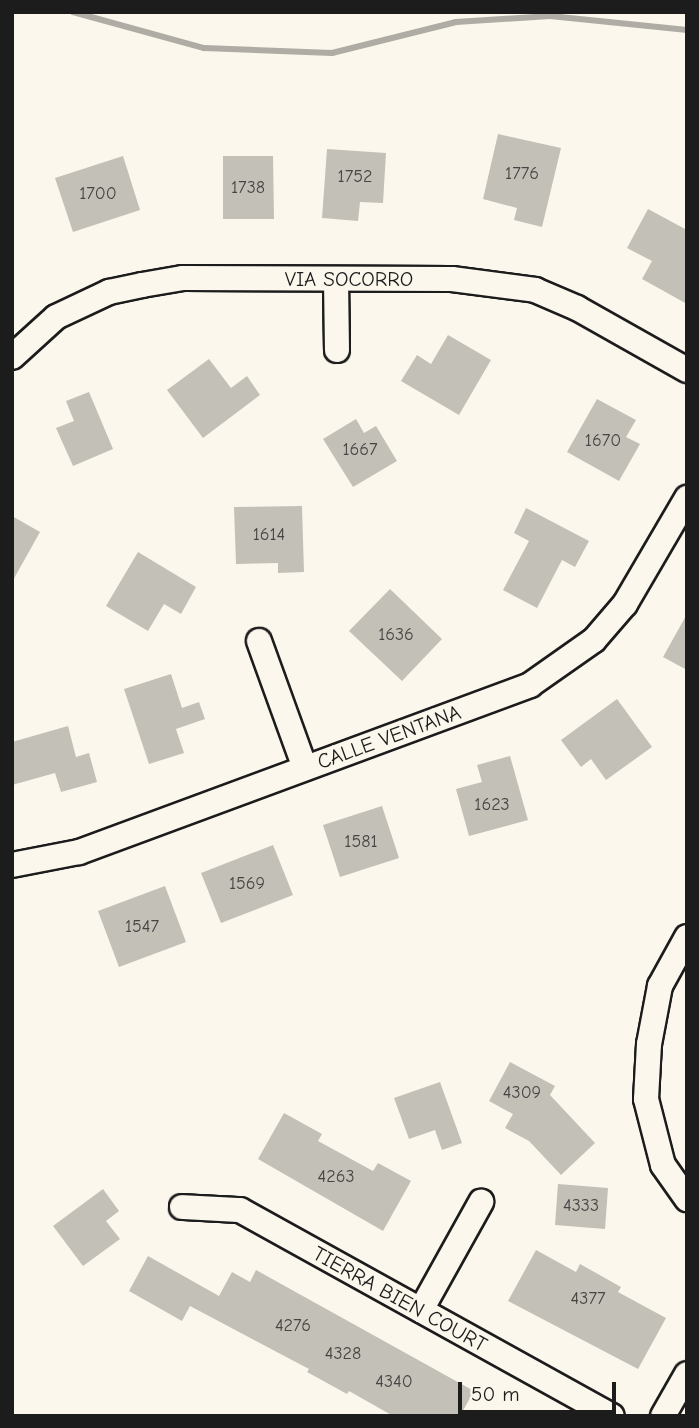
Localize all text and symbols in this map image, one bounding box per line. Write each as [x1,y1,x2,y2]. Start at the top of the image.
house number: 1776 [505,163,539,185]
house number: 1752 [338,166,372,188]
house number: 1738 [231,177,265,199]
house number: 1700 [79,183,117,205]
street label: VIA SOCORRO [285,266,413,292]
house number: 1670 [585,430,621,452]
house number: 1667 [342,439,378,461]
house number: 1614 [253,524,285,546]
house number: 1636 [378,624,414,646]
street label: CALLE VENTANA [314,699,464,775]
house number: 1623 [474,794,510,816]
house number: 1581 [344,831,378,853]
house number: 1569 [229,873,265,895]
house number: 1547 [125,916,159,938]
house number: 4309 [503,1082,541,1104]
house number: 4263 [318,1166,354,1188]
house number: 4333 [563,1195,599,1217]
street label: TIERRA BIEN COURT [309,1241,491,1357]
house number: 4377 [571,1288,605,1310]
house number: 4276 [275,1315,311,1337]
house number: 4328 [325,1343,361,1365]
scale bar [461,1368,618,1412]
house number: 4340 [375,1371,413,1393]
text: 50 m [471,1382,520,1406]

